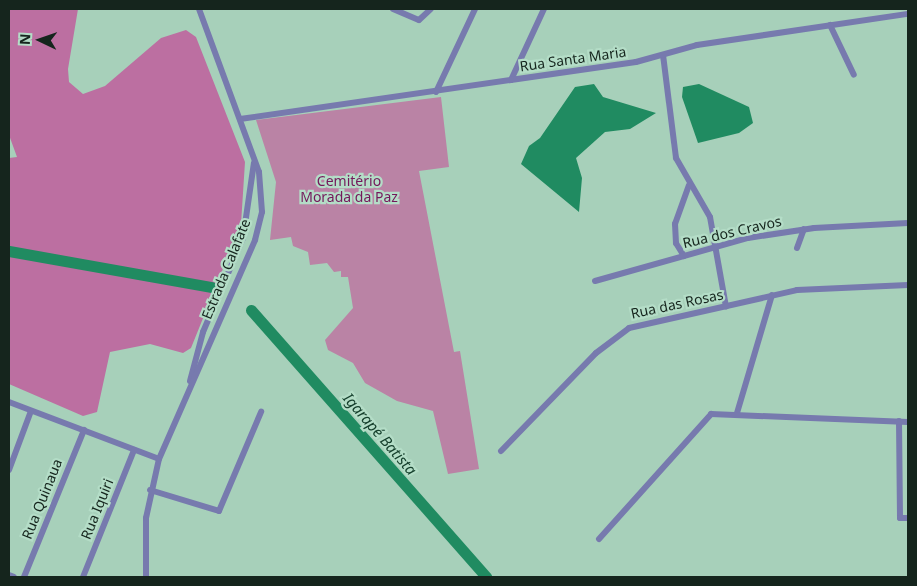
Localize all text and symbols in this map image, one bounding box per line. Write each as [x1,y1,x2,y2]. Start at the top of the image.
north arrow [15,15,65,65]
text: N [15,33,34,45]
street label: Rua Santa Maria [519,43,627,75]
park label: Cemitério Morada da Paz [300,173,398,206]
street label: Rua dos Cravos [681,212,783,252]
street label: Estrada Calafate [198,216,254,322]
street label: Rua das Rosas [629,286,725,322]
water label: Igarapé Batista [340,389,420,479]
street label: Rua Quinaua [18,456,66,542]
street label: Rua Iquiri [77,476,117,542]

